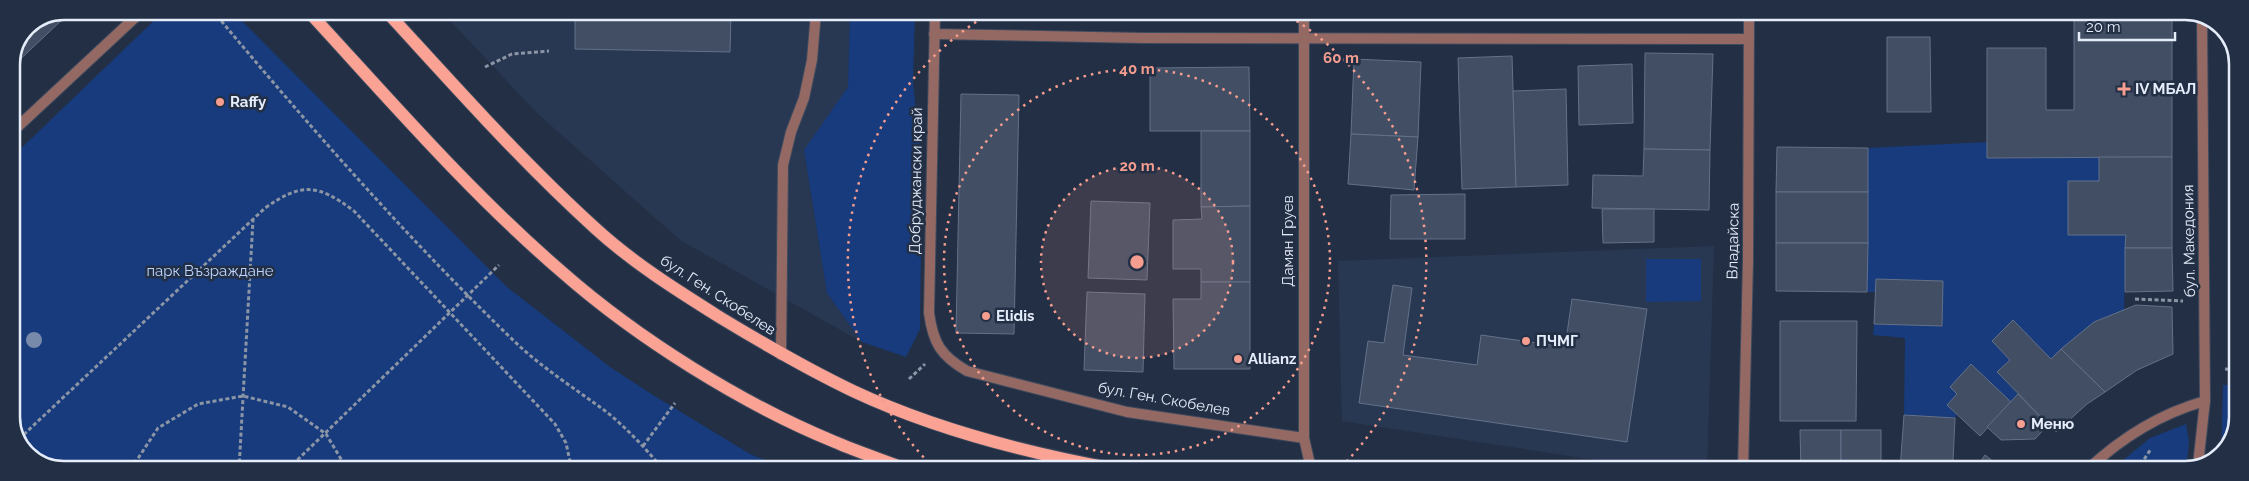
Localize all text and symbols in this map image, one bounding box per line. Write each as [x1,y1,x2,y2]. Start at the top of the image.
scale bar [2079,10,2175,42]
text: 20 m [2086,18,2121,36]
text: 60 m [1323,49,1359,67]
text: 40 m [1119,60,1155,78]
place label: IV МБАЛ [2135,80,2196,98]
marker: IV МБАЛ [2117,82,2131,96]
place label: Raffy [230,93,267,111]
marker: Raffy [214,96,226,108]
street label: Добруджански край [906,107,926,255]
text: 20 m [1119,157,1155,175]
street label: бул. Македония [2179,185,2199,297]
street label: Дамян Груев [1279,195,1297,287]
street label: Владайска [1723,203,1743,279]
street label: бул. Ген. Скобелев [657,251,779,339]
centre of rings [1128,253,1146,271]
park label: парк Възраждане [147,262,274,280]
place label: Elidis [996,307,1035,325]
marker: Elidis [980,310,992,322]
place label: ПЧМГ [1536,332,1578,350]
marker: ПЧМГ [1520,335,1532,347]
place label: Allianz [1248,350,1296,368]
marker: Allianz [1232,353,1244,365]
street label: бул. Ген. Скобелев [1096,379,1232,419]
place label: Меню [2031,415,2074,433]
marker: Меню [2015,418,2027,430]

